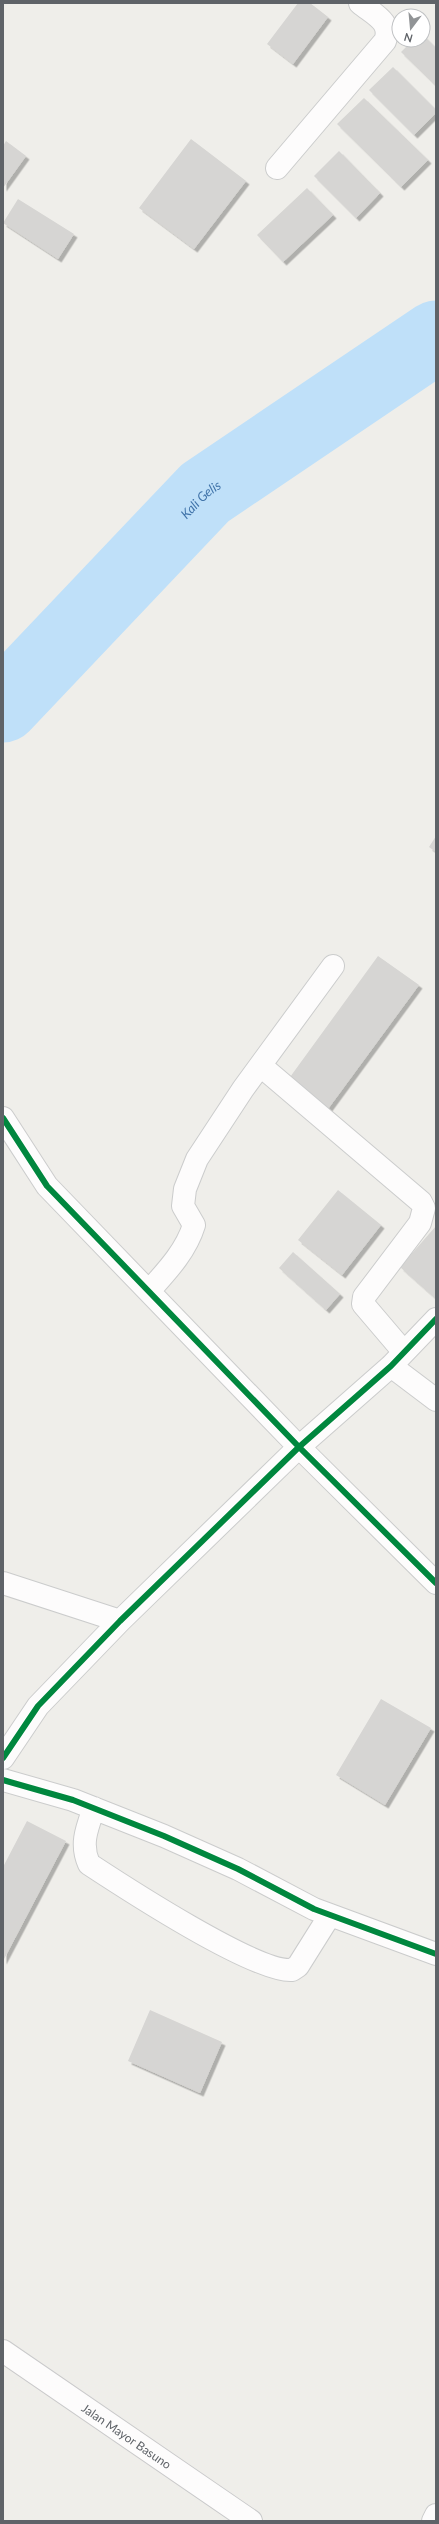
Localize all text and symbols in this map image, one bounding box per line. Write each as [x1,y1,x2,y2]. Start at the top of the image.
north arrow [391,8,431,48]
text: N [402,31,414,46]
water label: Kali Gelis [177,477,224,522]
street label: Jalan Mayor Basuno [79,2400,175,2472]

